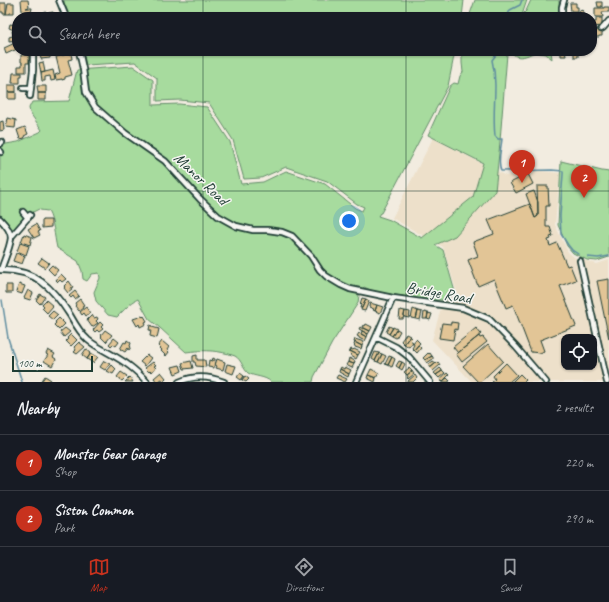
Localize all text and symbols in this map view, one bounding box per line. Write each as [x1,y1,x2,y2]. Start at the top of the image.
search box [12,12,597,56]
icon: search [26,23,48,45]
text: Search here [58,25,119,44]
street label: Manor Road [170,148,234,212]
pin: 1 [509,150,535,183]
pin: 2 [571,165,597,198]
your location [339,211,359,231]
street label: Bridge Road [405,277,476,309]
map controls [561,334,597,370]
button: locate [561,334,597,370]
scale bar [12,354,93,373]
text: 100 m [18,356,42,370]
text: Nearby [16,398,59,419]
text: 2 results [555,400,593,416]
text: Monster Gear Garage [54,445,166,464]
text: 1 [26,455,32,471]
text: 220 m [565,455,593,471]
text: Shop [54,464,76,480]
text: Siston Common [54,501,133,520]
text: 2 [26,511,32,527]
text: 290 m [565,511,593,527]
text: Park [54,520,75,536]
tab: Map [88,556,110,594]
tab: Directions [285,556,324,594]
tab: Saved [499,556,521,594]

